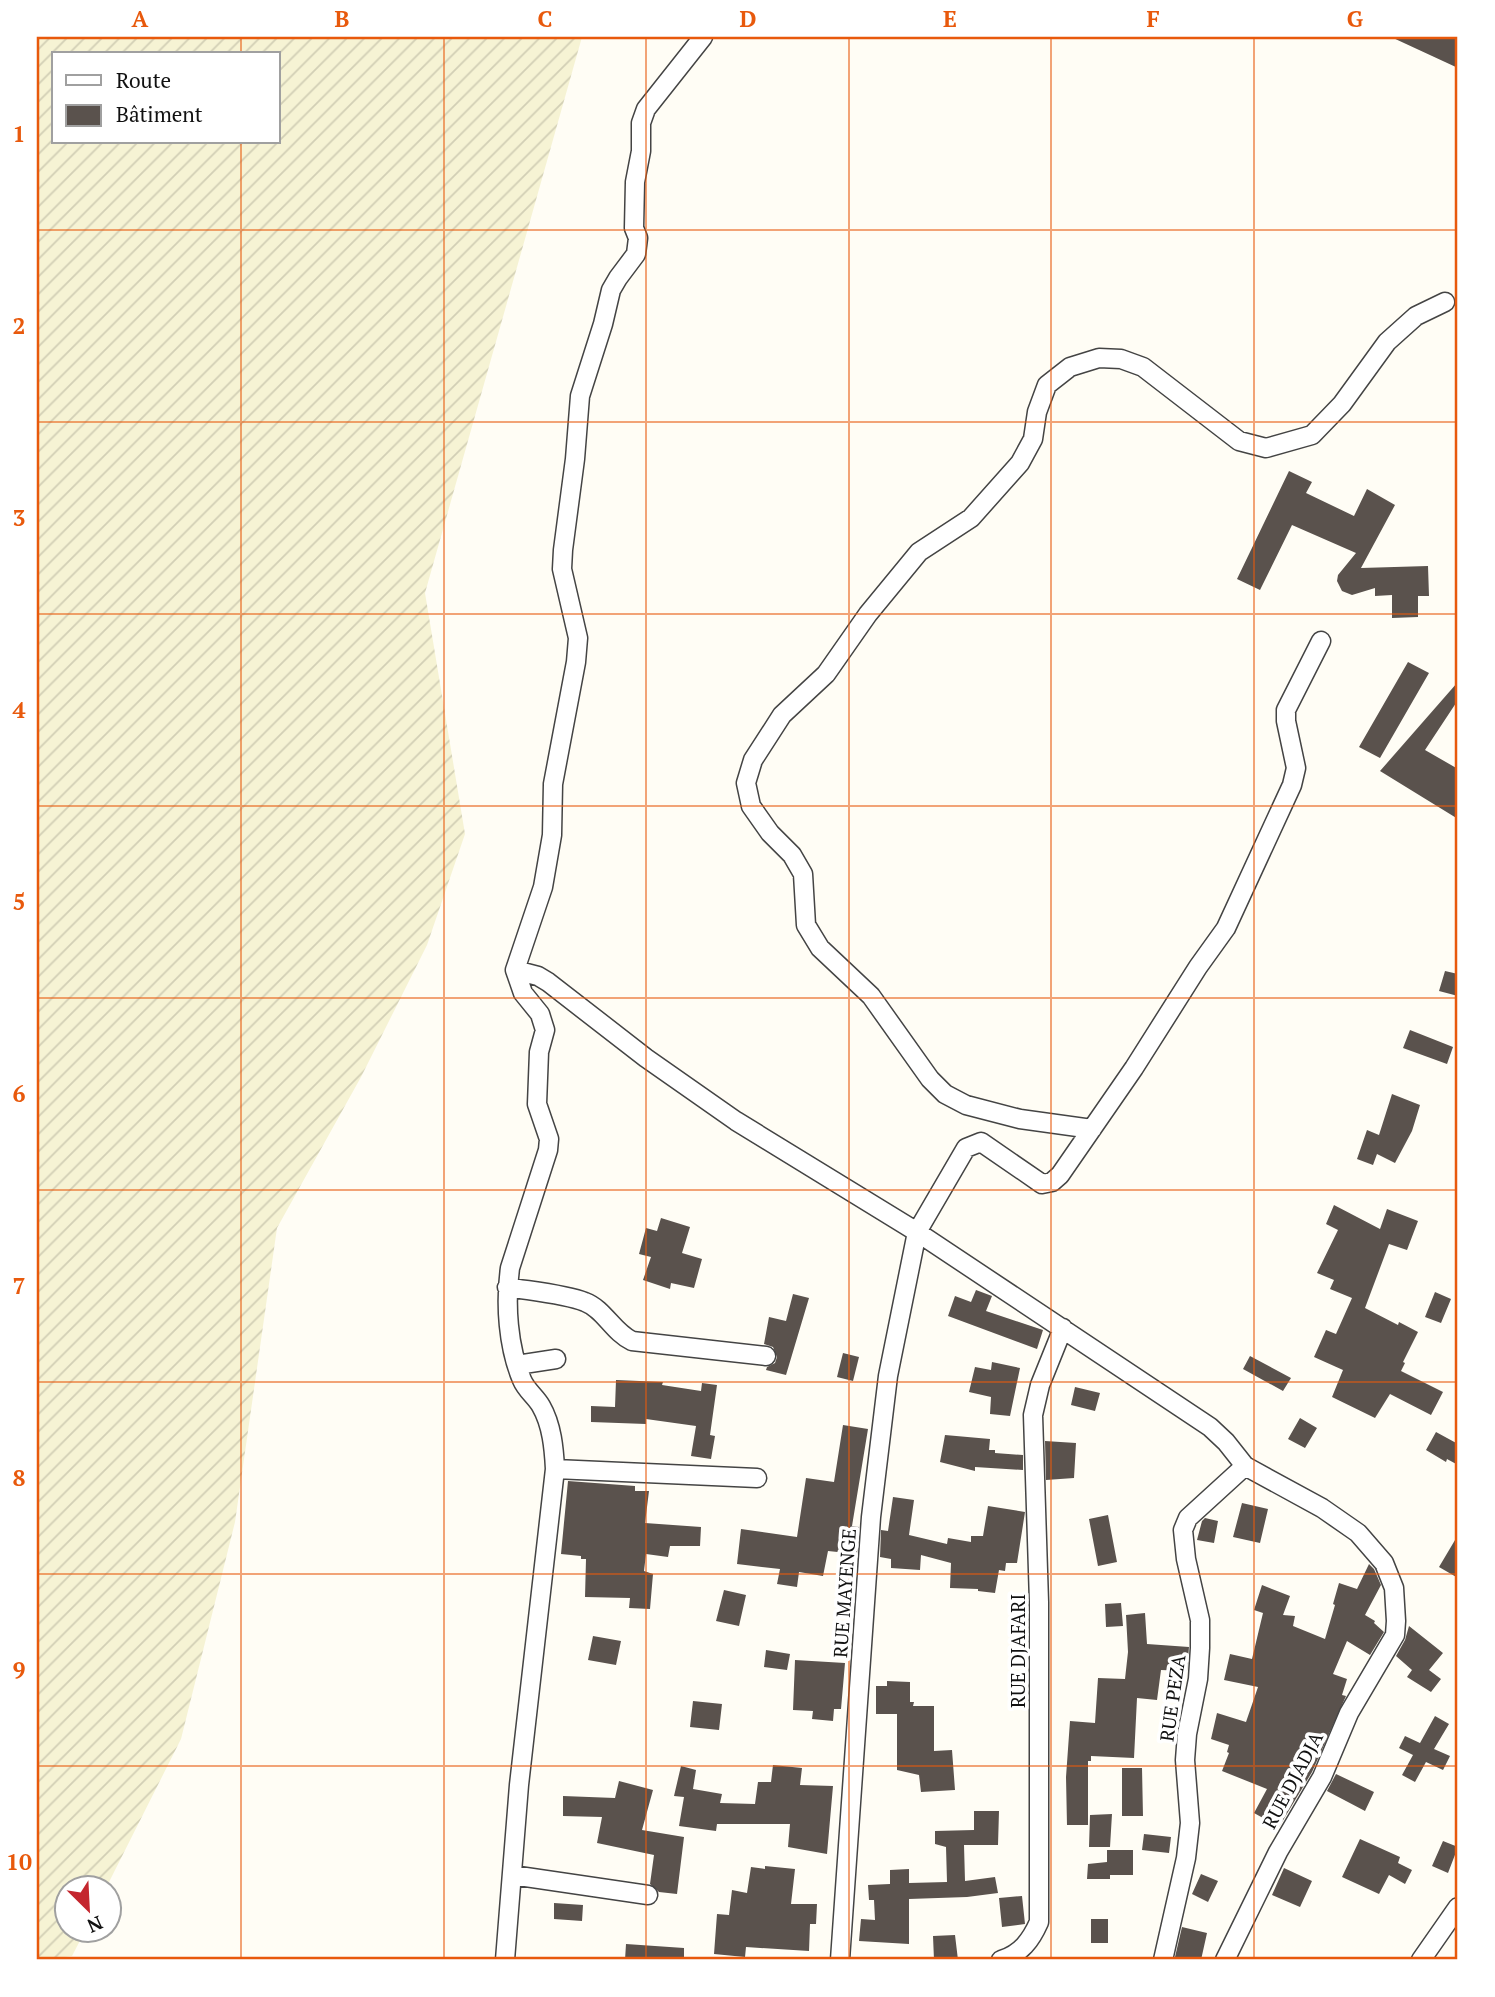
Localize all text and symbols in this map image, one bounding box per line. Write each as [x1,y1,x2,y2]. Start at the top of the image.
text: A [132,3,149,34]
text: B [335,3,350,34]
text: C [538,3,553,34]
text: D [740,3,757,34]
text: E [943,3,957,34]
text: F [1146,3,1160,34]
text: G [1347,3,1364,34]
legend [52,52,280,144]
text: Route [116,66,171,94]
text: Bâtiment [116,100,203,128]
text: 1 [13,118,26,149]
text: 2 [13,310,26,341]
text: 3 [13,502,26,533]
text: 4 [13,694,26,725]
text: 5 [13,886,26,917]
text: 6 [13,1078,26,1109]
text: 7 [13,1270,26,1301]
text: 8 [13,1462,26,1493]
street label: RUE MAYENGE [827,1527,861,1659]
street label: RUE DJAFARI [1005,1594,1030,1708]
street label: RUE PEZA [1154,1653,1190,1743]
text: 9 [13,1654,26,1685]
street label: RUE DJADJA [1256,1727,1328,1833]
text: 10 [6,1846,32,1877]
north arrow [52,1874,122,1944]
text: N [83,1911,107,1940]

